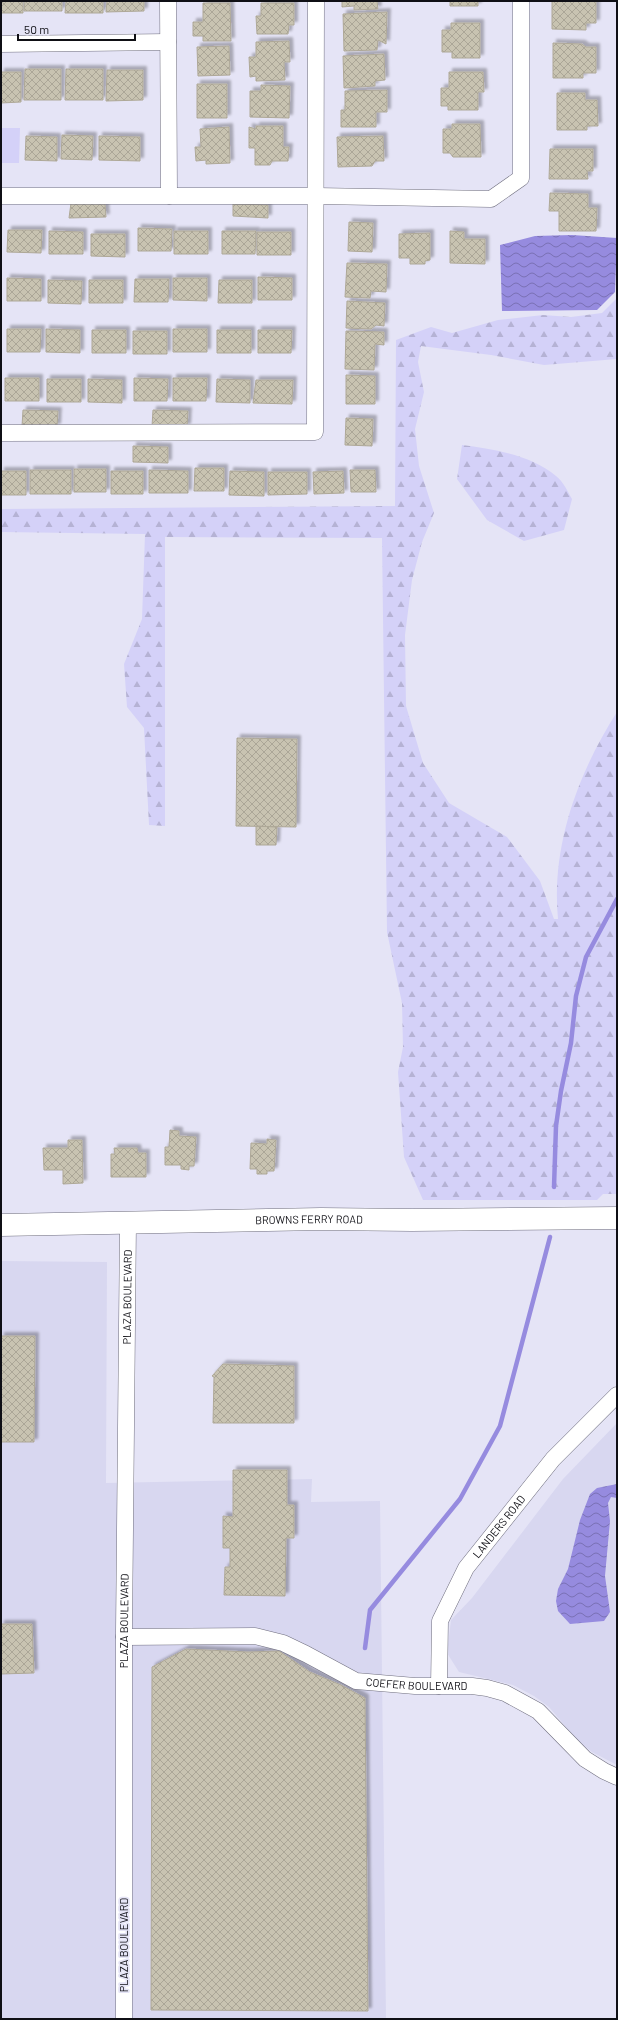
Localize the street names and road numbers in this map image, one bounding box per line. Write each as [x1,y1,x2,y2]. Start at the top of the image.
street label: BROWNS FERRY ROAD [255,1212,363,1226]
street label: PLAZA BOULEVARD [120,1249,134,1344]
street label: LANDERS ROAD [470,1492,528,1560]
street label: PLAZA BOULEVARD [117,1573,131,1668]
street label: COEFER BOULEVARD [365,1675,468,1692]
street label: PLAZA BOULEVARD [117,1898,130,1992]

